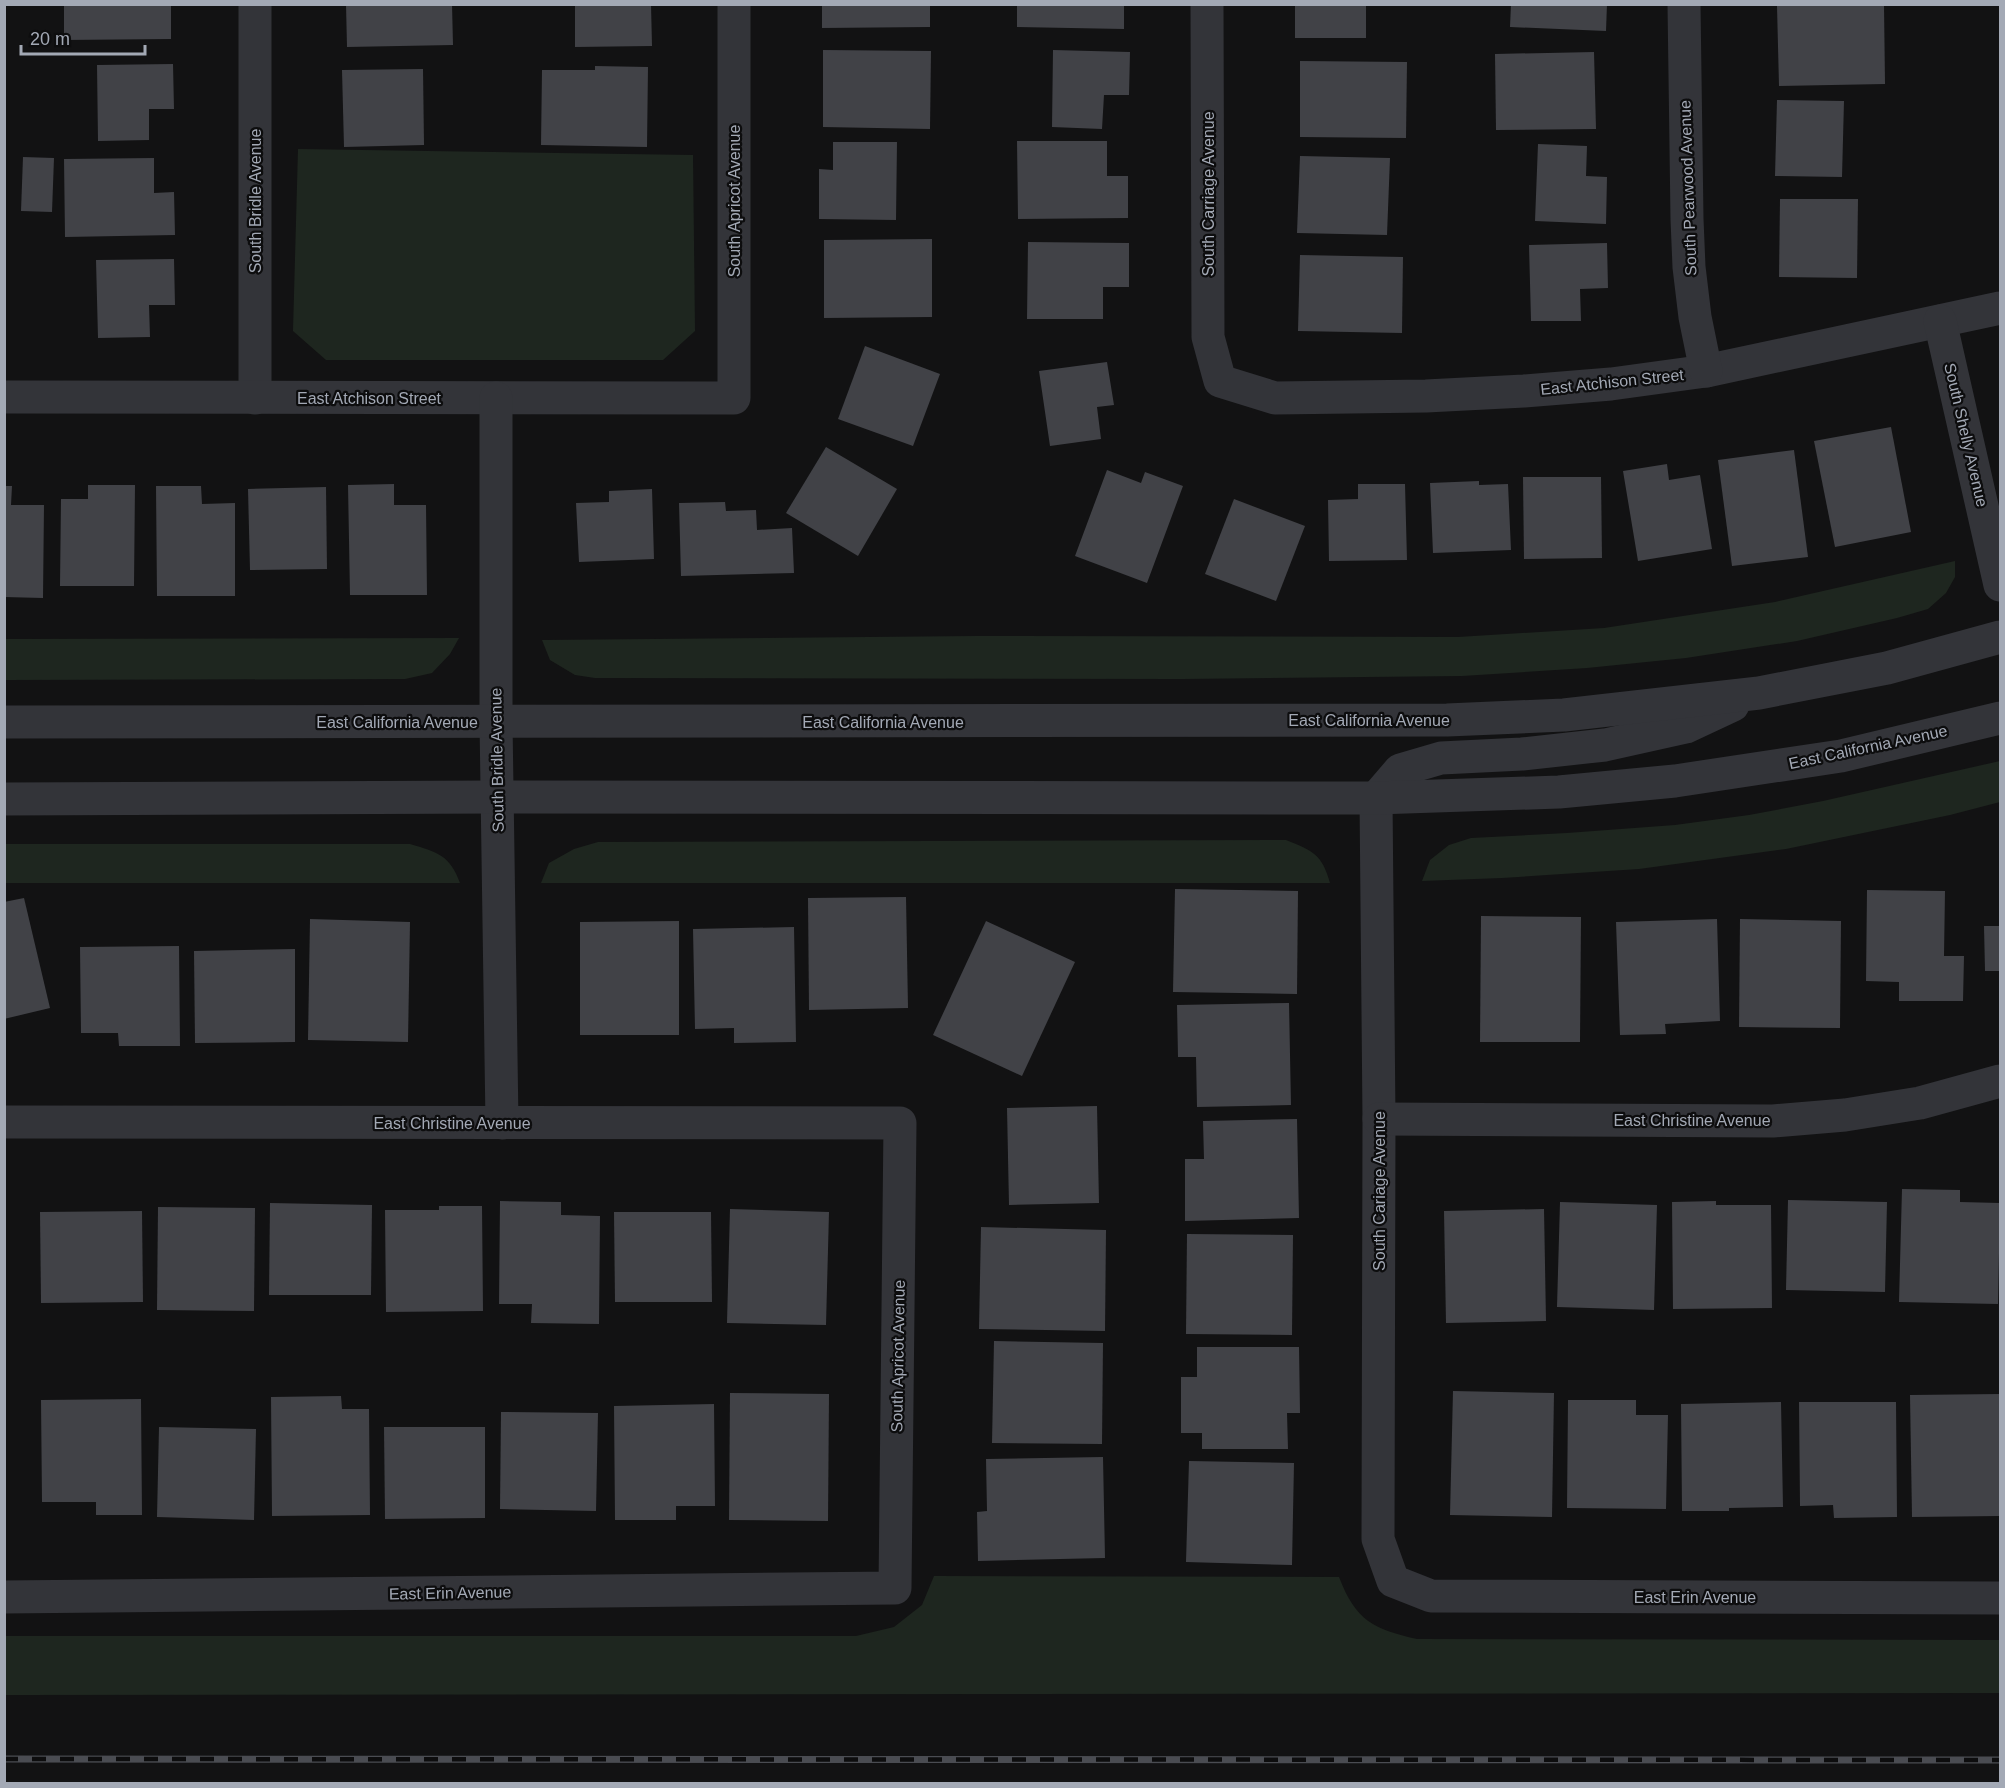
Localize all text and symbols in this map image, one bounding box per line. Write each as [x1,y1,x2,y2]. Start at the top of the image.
scale bar [21,18,146,56]
text: 20 m [30,29,70,49]
street label: South Pearwood Avenue [1676,100,1700,276]
street label: South Carriage Avenue [1200,111,1217,277]
street label: South Apricot Avenue [726,125,743,277]
street label: South Bridle Avenue [247,129,264,273]
street label: South Shelly Avenue [1941,361,1991,509]
street label: East Atchison Street [1539,366,1685,398]
street label: East Atchison Street [297,390,442,407]
street label: South Bridle Avenue [487,687,507,832]
street label: East California Avenue [1288,712,1450,729]
street label: East California Avenue [316,714,478,731]
street label: East California Avenue [802,714,964,731]
street label: East California Avenue [1787,722,1949,772]
street label: South Cariage Avenue [1371,1111,1388,1271]
street label: East Christine Avenue [1613,1112,1771,1129]
street label: East Christine Avenue [373,1115,531,1132]
street label: South Apricot Avenue [888,1279,908,1432]
street label: East Erin Avenue [389,1583,511,1603]
street label: East Erin Avenue [1634,1589,1756,1606]

